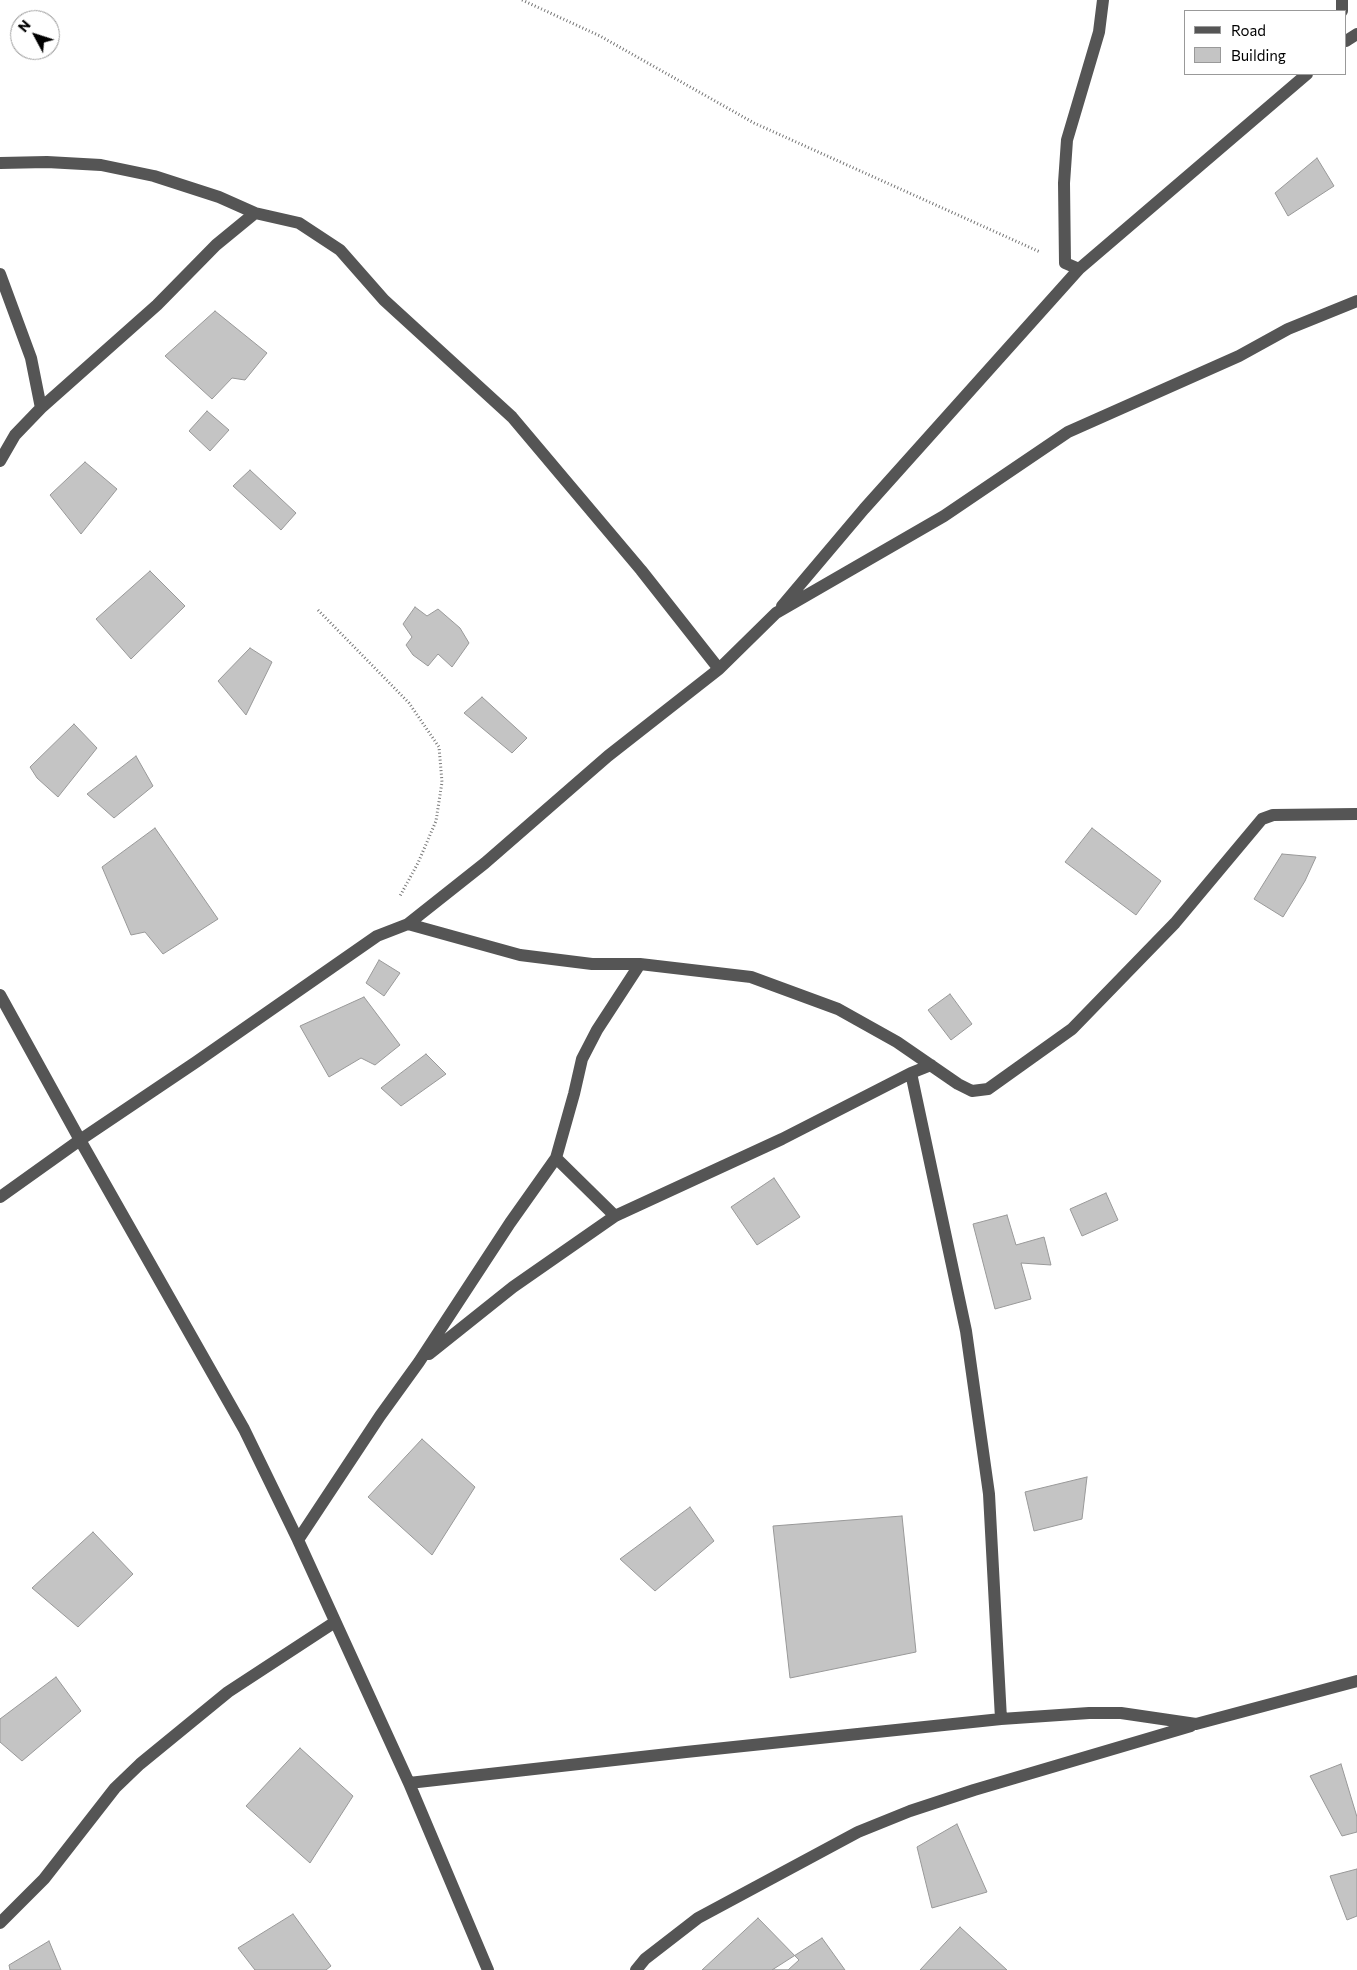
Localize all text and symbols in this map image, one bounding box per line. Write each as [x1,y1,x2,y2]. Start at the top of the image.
north arrow [10,10,60,60]
legend [1184,10,1347,75]
text: N [14,16,34,35]
text: Road [1231,21,1266,39]
text: Building [1231,46,1286,64]

